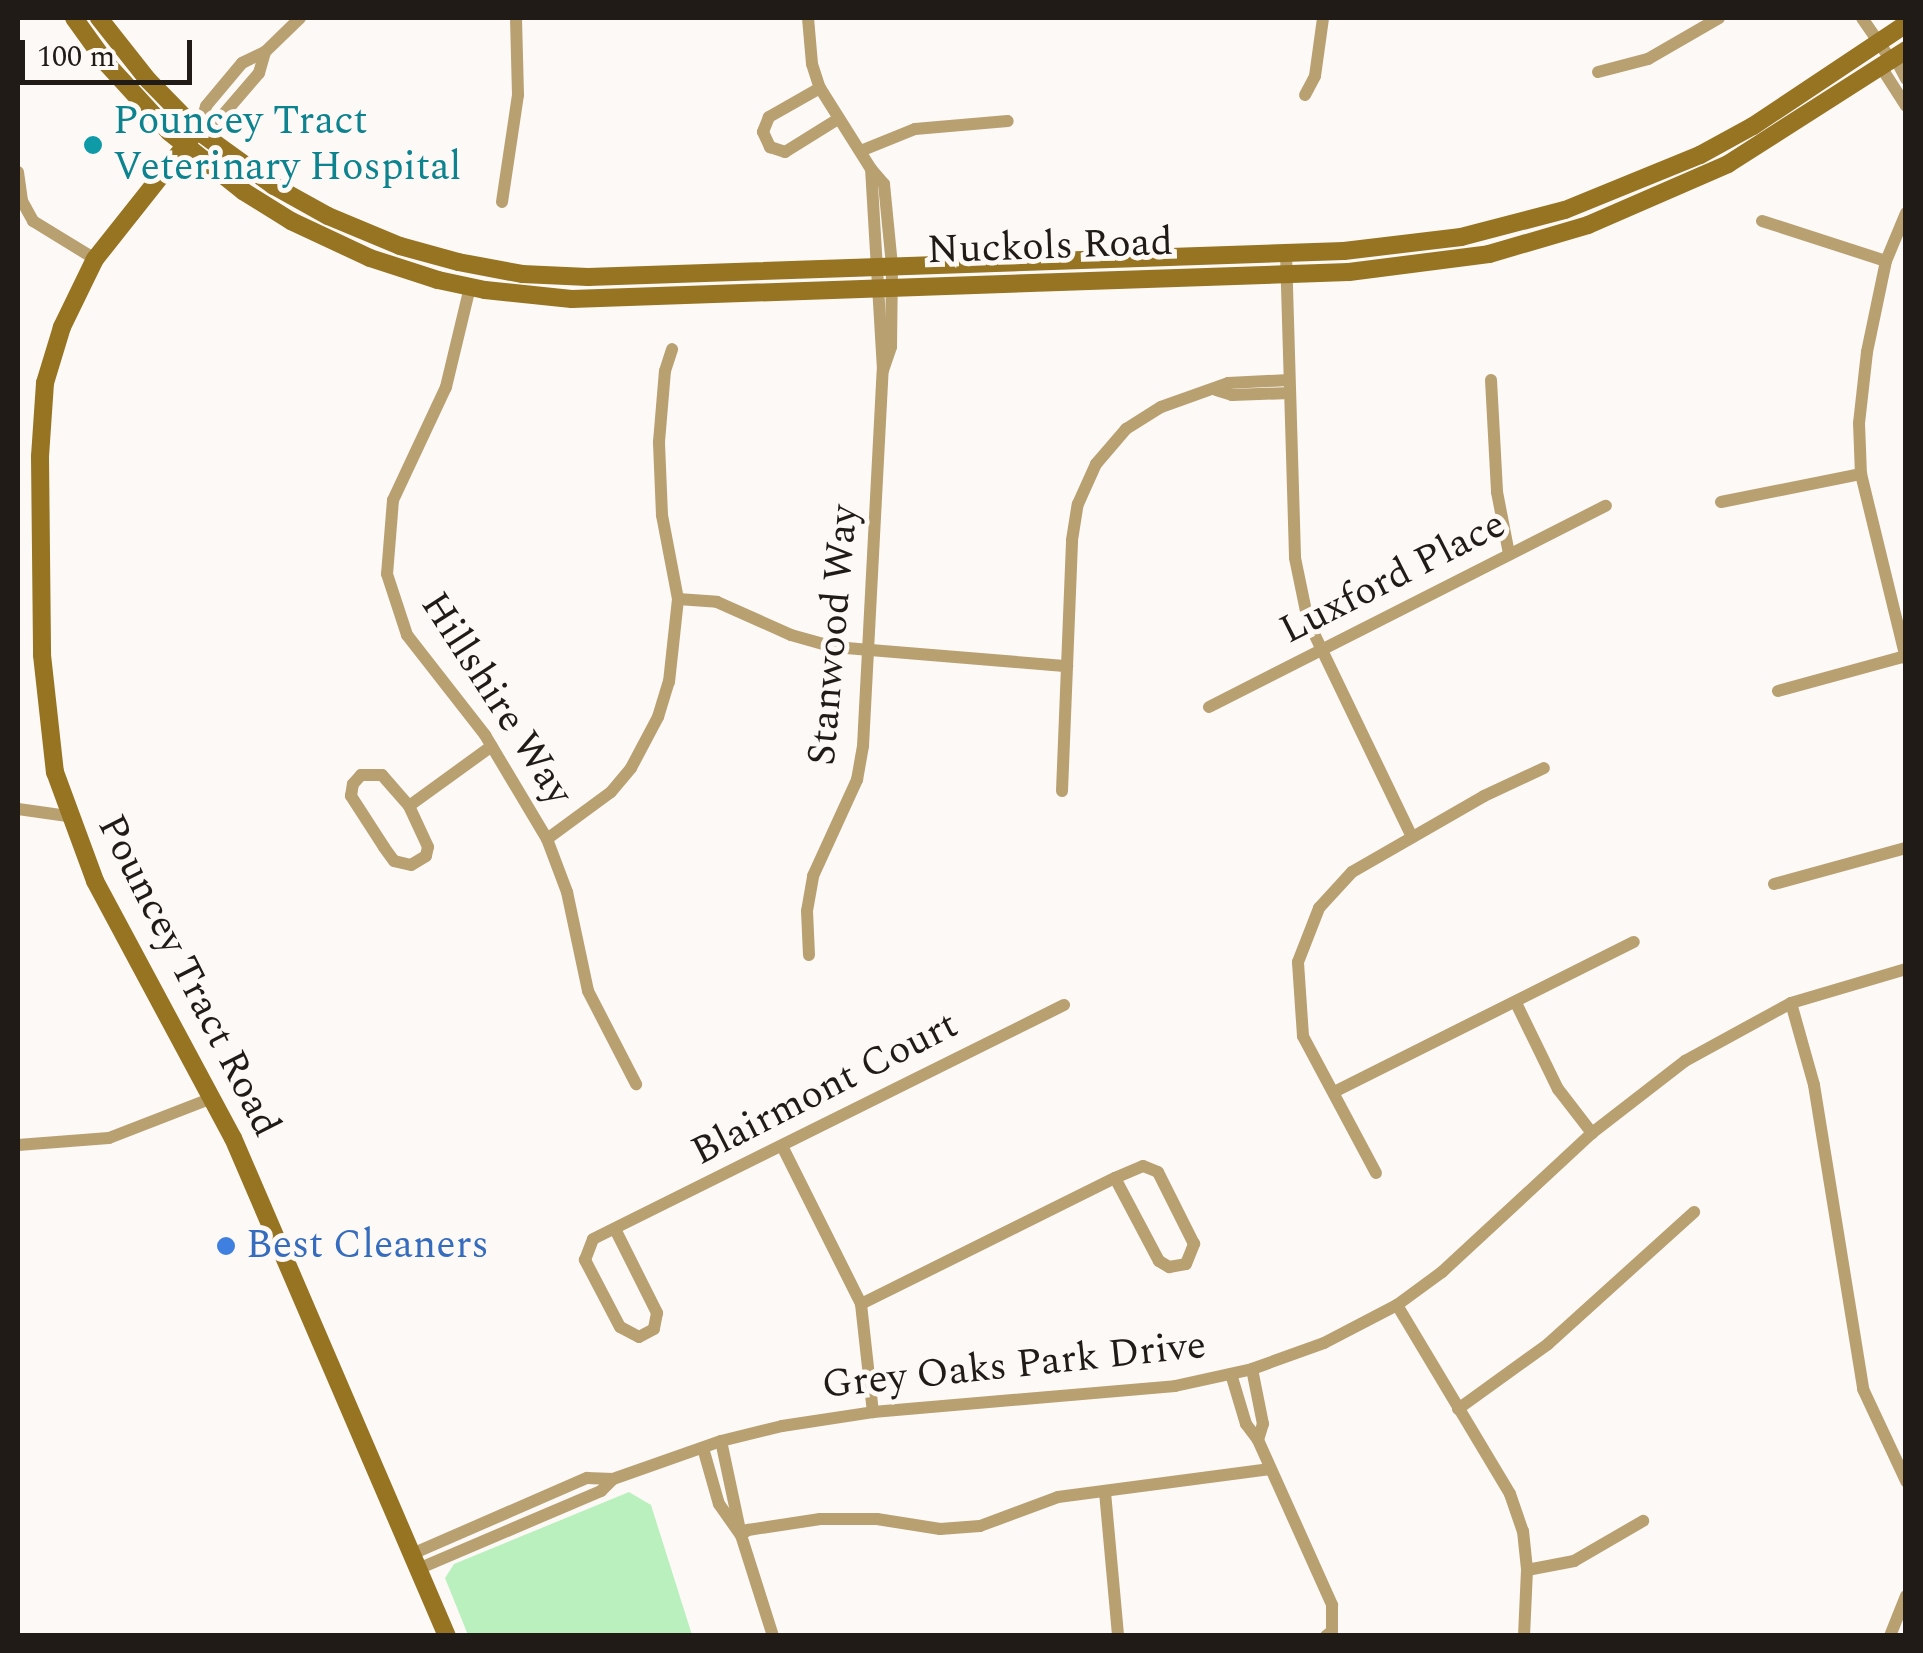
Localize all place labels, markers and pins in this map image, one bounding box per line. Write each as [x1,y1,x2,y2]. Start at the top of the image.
place label: Pouncey Tract Veterinary Hospital [113,98,461,192]
marker: Pouncey Tract Veterinary Hospital [82,134,104,156]
place label: Best Cleaners [246,1222,489,1270]
marker: Best Cleaners [215,1235,237,1257]

